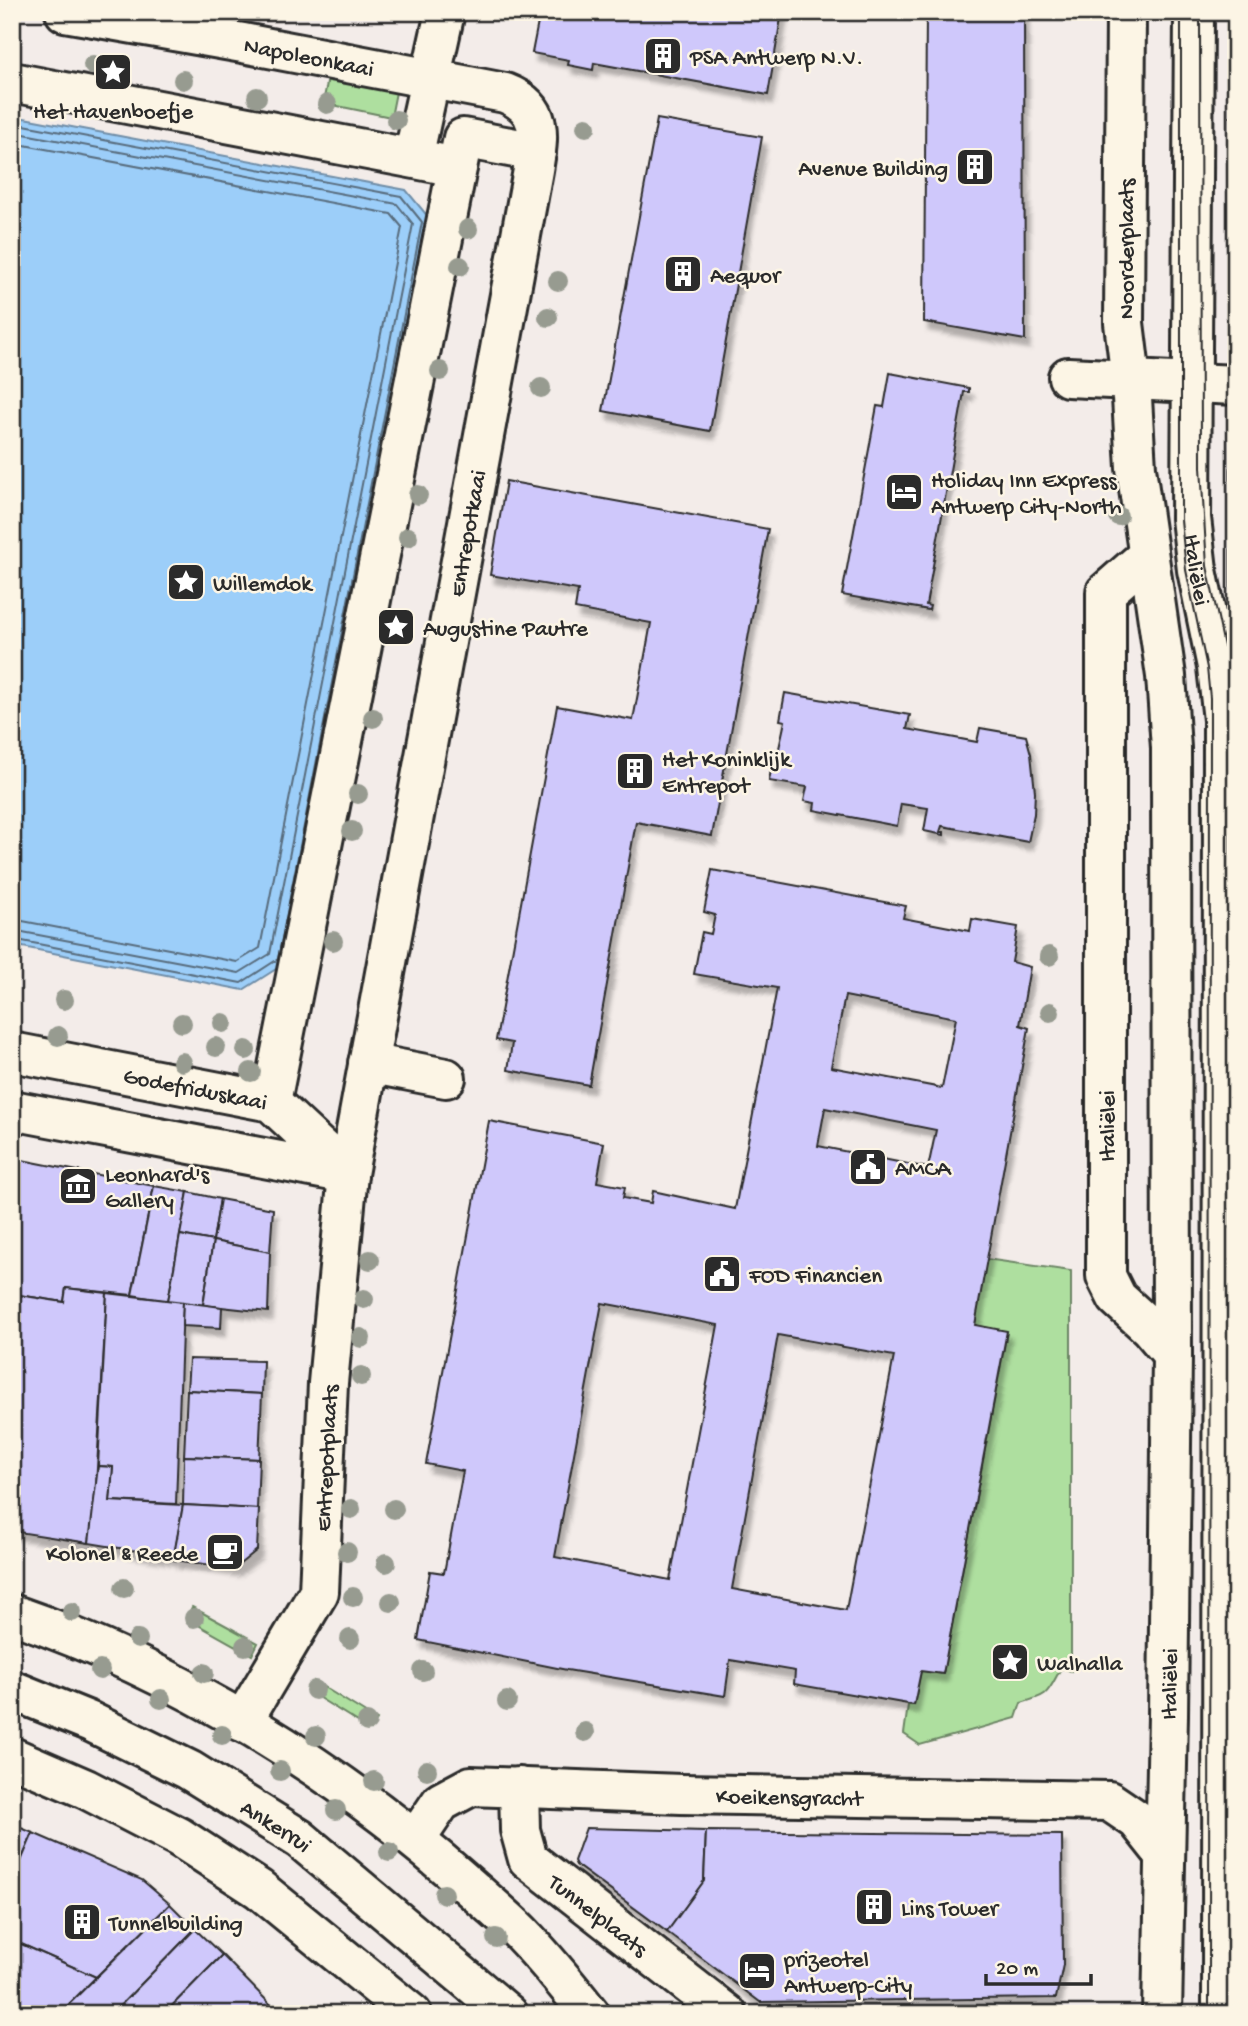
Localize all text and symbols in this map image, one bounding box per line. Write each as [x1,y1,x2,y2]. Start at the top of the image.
street label: Napoleonkaai [241,33,376,85]
building icon: PSA Antwerp N.V. [642,35,684,77]
place label: PSA Antwerp N.V. [689,46,863,73]
place icon: Het Havenboefje [92,51,134,93]
place label: Het Havenboefje [33,100,194,127]
building icon: Avenue Building [954,146,996,188]
place label: Avenue Building [798,157,948,184]
street label: Noorderplaats [1115,178,1142,319]
building icon: Aequor [662,253,704,295]
place label: Aequor [710,264,782,291]
street label: Entrepotkaai [445,468,494,599]
place label: Holiday Inn Express Antwerp City-North [931,469,1122,522]
hotel icon: Holiday Inn Express Antwerp City-North [883,471,925,513]
street label: Italiëlei [1176,533,1214,608]
place icon: Willemdok [165,561,207,603]
place label: Willemdok [213,572,314,599]
place icon: Augustine Pautre [375,606,417,648]
place label: Augustine Pautre [423,617,589,644]
place label: Het Koninklijk Entrepot [662,748,793,801]
building icon: Het Koninklijk Entrepot [614,750,656,792]
street label: Godefriduskaai [121,1064,269,1118]
street label: Italiëlei [1096,1090,1123,1162]
public building icon: AMCA [847,1146,889,1188]
place label: AMCA [895,1157,952,1184]
place label: Leonhard's Gallery [105,1163,210,1216]
museum icon: Leonhard's Gallery [57,1165,99,1207]
public building icon: FOD Financien [701,1253,743,1295]
place label: FOD Financien [748,1264,882,1291]
street label: Entrepotplaats [311,1384,346,1532]
cafe icon: Kolonel & Reede [204,1531,246,1573]
place label: Kolonel & Reede [46,1542,199,1569]
place icon: Walhalla [989,1641,1031,1683]
street label: Italiëlei [1157,1648,1186,1720]
place label: Walhalla [1037,1652,1124,1679]
street label: Koeikensgracht [716,1785,864,1814]
street label: Ankerrui [235,1795,316,1860]
street label: Tunnelplaats [540,1869,652,1964]
building icon: Lins Tower [853,1886,895,1928]
place label: Lins Tower [901,1897,1000,1924]
building icon: Tunnelbuilding [61,1901,103,1943]
place label: Tunnelbuilding [107,1912,243,1939]
scale bar [986,1942,1090,1986]
place label: prizeotel Antwerp-City [783,1948,912,2001]
hotel icon: prizeotel Antwerp-City [736,1950,778,1992]
text: 20 m [996,1958,1038,1983]

